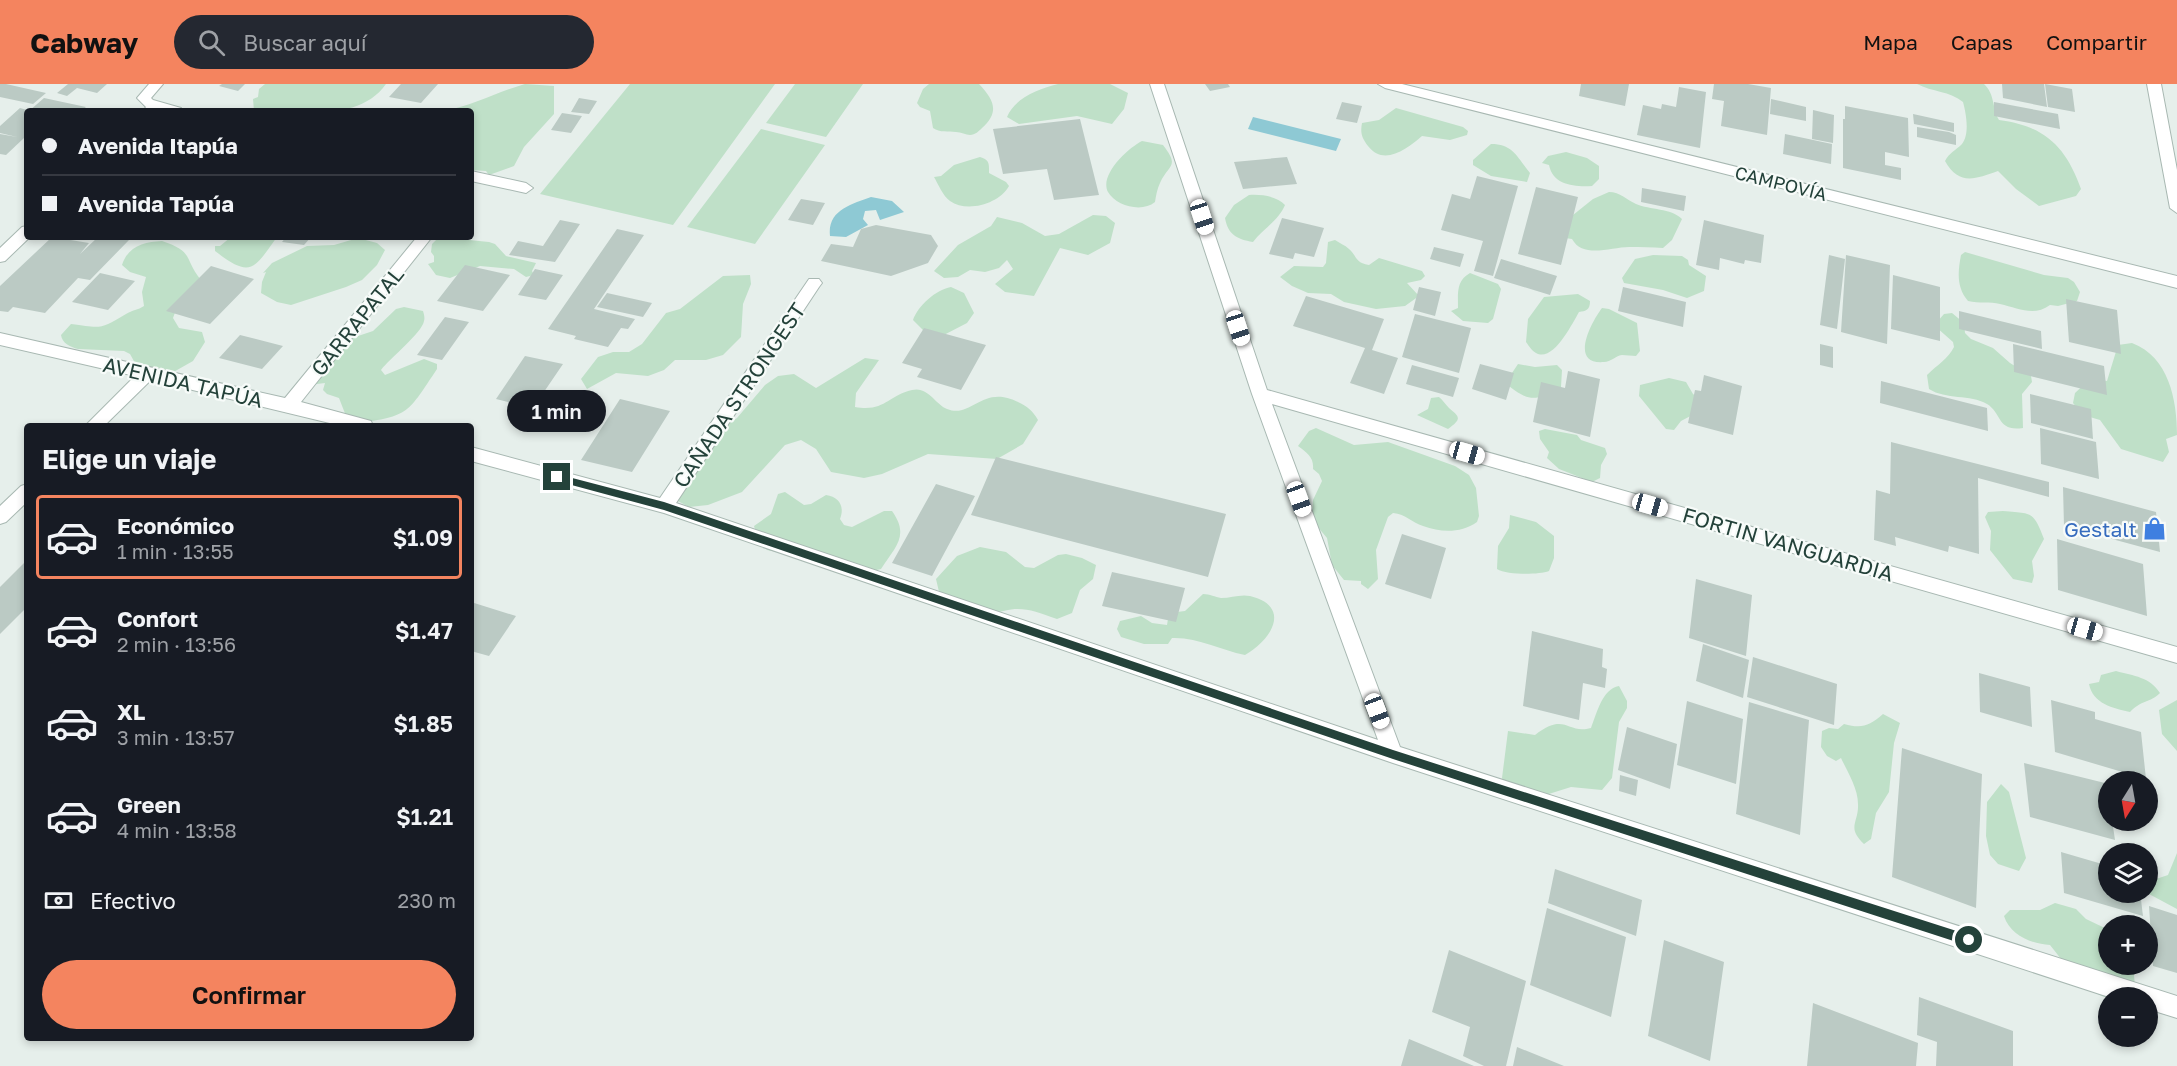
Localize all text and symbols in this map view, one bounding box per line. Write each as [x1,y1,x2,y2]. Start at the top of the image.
search box [174,15,594,69]
text: Cabway [30,26,138,59]
icon: search [195,26,228,59]
text: Buscar aquí [243,29,367,56]
text: Mapa [1863,29,1918,55]
text: Capas [1951,29,2013,55]
text: Compartir [2046,29,2147,55]
text: Avenida Itapúa [78,132,238,159]
street label: CAMPOVÍA [1733,161,1829,205]
text: Avenida Tapúa [78,190,234,217]
car [1188,197,1216,237]
street label: GARRAPATAL [305,261,409,381]
street label: CAÑADA STRONGEST [667,298,811,492]
car [1224,308,1252,348]
street label: AVENIDA TAPÚA [101,351,265,413]
callout: 1 min [508,390,606,432]
text: 1 min [531,399,582,423]
car [1447,439,1487,467]
text: Elige un viaje [42,443,216,475]
route end [543,463,570,490]
car [1284,479,1314,519]
car [1630,491,1670,519]
street label: FORTIN VANGUARDIA [1680,501,1896,587]
icon: car [45,510,99,564]
text: Económico [117,512,234,539]
place label: Gestalt [2064,516,2137,542]
shop icon: Gestalt [2142,516,2168,542]
text: $1.09 [393,524,453,551]
text: 1 min · 13:55 [117,539,234,563]
icon: car [45,603,99,657]
text: Confort [117,605,198,632]
car [2065,615,2105,643]
text: $1.47 [395,617,453,644]
text: 2 min · 13:56 [117,632,236,656]
car [1362,691,1392,731]
icon: car [45,696,99,750]
text: XL [117,698,145,725]
text: $1.85 [394,710,453,737]
text: 3 min · 13:57 [117,725,235,749]
north arrow [2098,771,2158,831]
map controls [2098,771,2158,1047]
icon: car [45,789,99,843]
text: Green [117,791,181,818]
text: $1.21 [396,803,453,830]
text: 4 min · 13:58 [117,818,237,842]
button: layers [2098,843,2158,903]
icon: cash [42,884,75,917]
text: Efectivo [90,887,176,914]
text: 230 m [398,888,456,912]
button: + [2098,915,2158,975]
route start [1955,926,1982,953]
button: Confirmar [42,960,456,1029]
button: − [2098,987,2158,1047]

